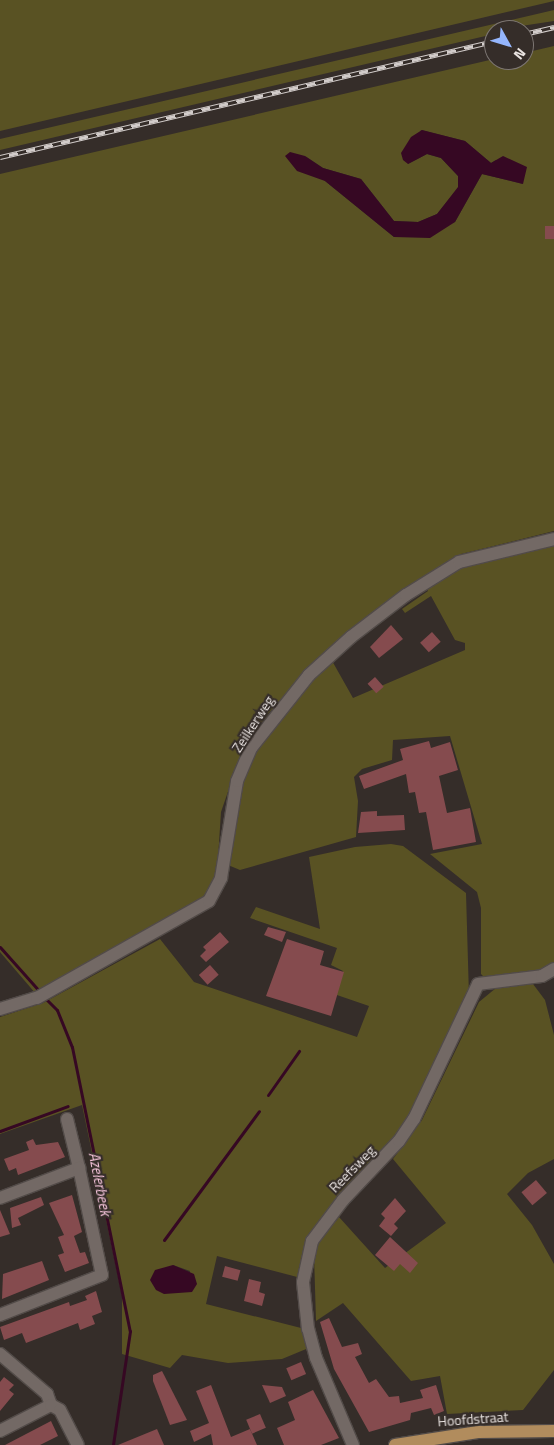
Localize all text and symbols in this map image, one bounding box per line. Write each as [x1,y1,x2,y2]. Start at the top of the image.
north arrow [484,20,534,70]
text: N [509,44,531,64]
street label: Zeilkerweg [229,693,277,755]
street label: Reefsweg [326,1142,378,1196]
water label: Azelerbeek [85,1151,115,1217]
street label: Hoofdstraat [437,1408,509,1430]

